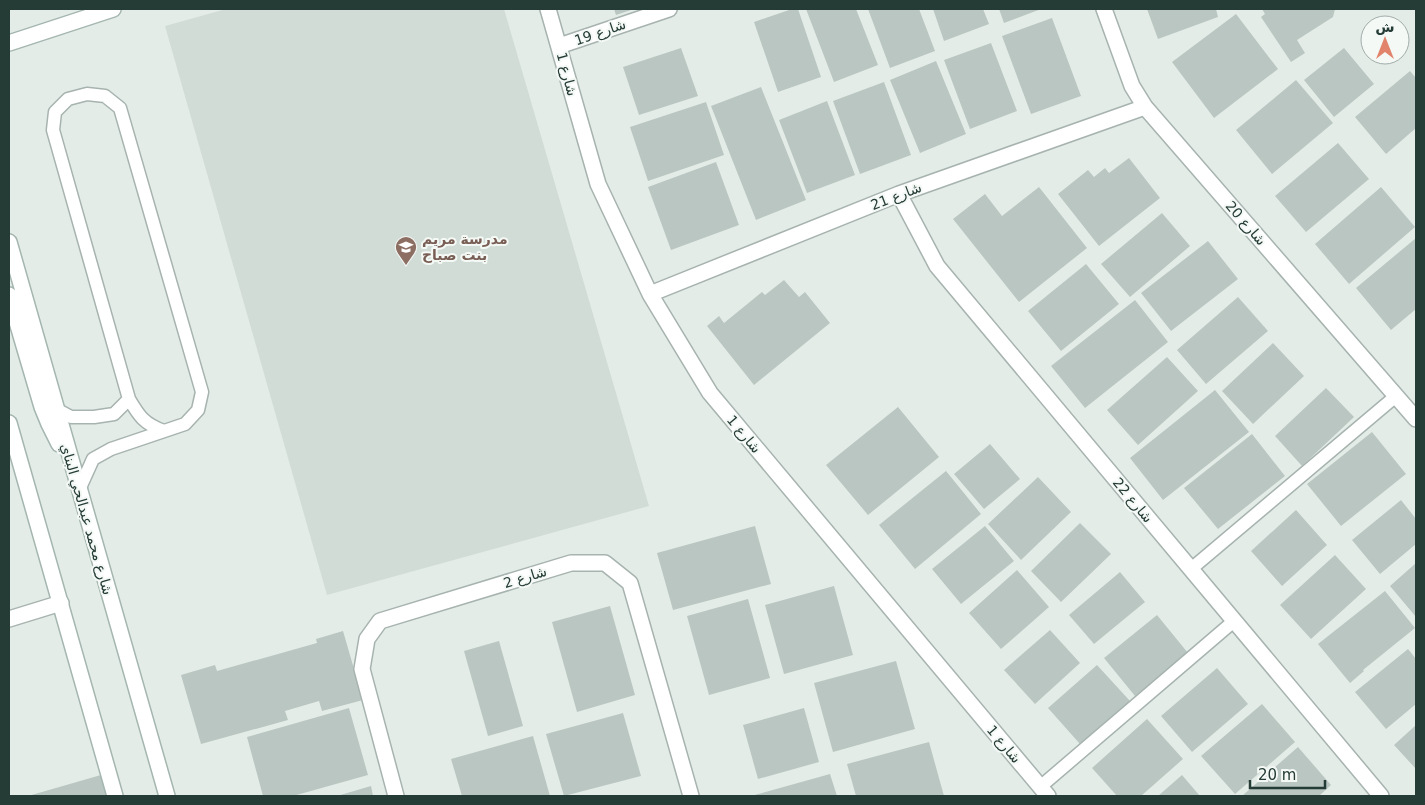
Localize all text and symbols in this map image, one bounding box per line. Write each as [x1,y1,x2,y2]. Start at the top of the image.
north arrow [1360,15,1410,65]
street label: شارع 19 [572,16,628,49]
text: ش [1375,19,1395,35]
street label: شارع 1 [553,50,580,98]
street label: شارع 21 [868,179,924,214]
street label: شارع 20 [1222,198,1270,249]
place label: مدرسة مريم بنت صباح [422,231,508,263]
school or university icon: مدرسة مريم بنت صباح [394,235,418,266]
street label: شارع 1 [723,412,764,457]
street label: شارع محمد عبدالحي البناي [57,441,116,597]
street label: شارع 22 [1109,474,1156,526]
street label: شارع 2 [501,563,549,592]
street label: شارع 1 [983,722,1024,767]
scale bar [1250,758,1325,790]
text: 20 m [1258,766,1296,784]

